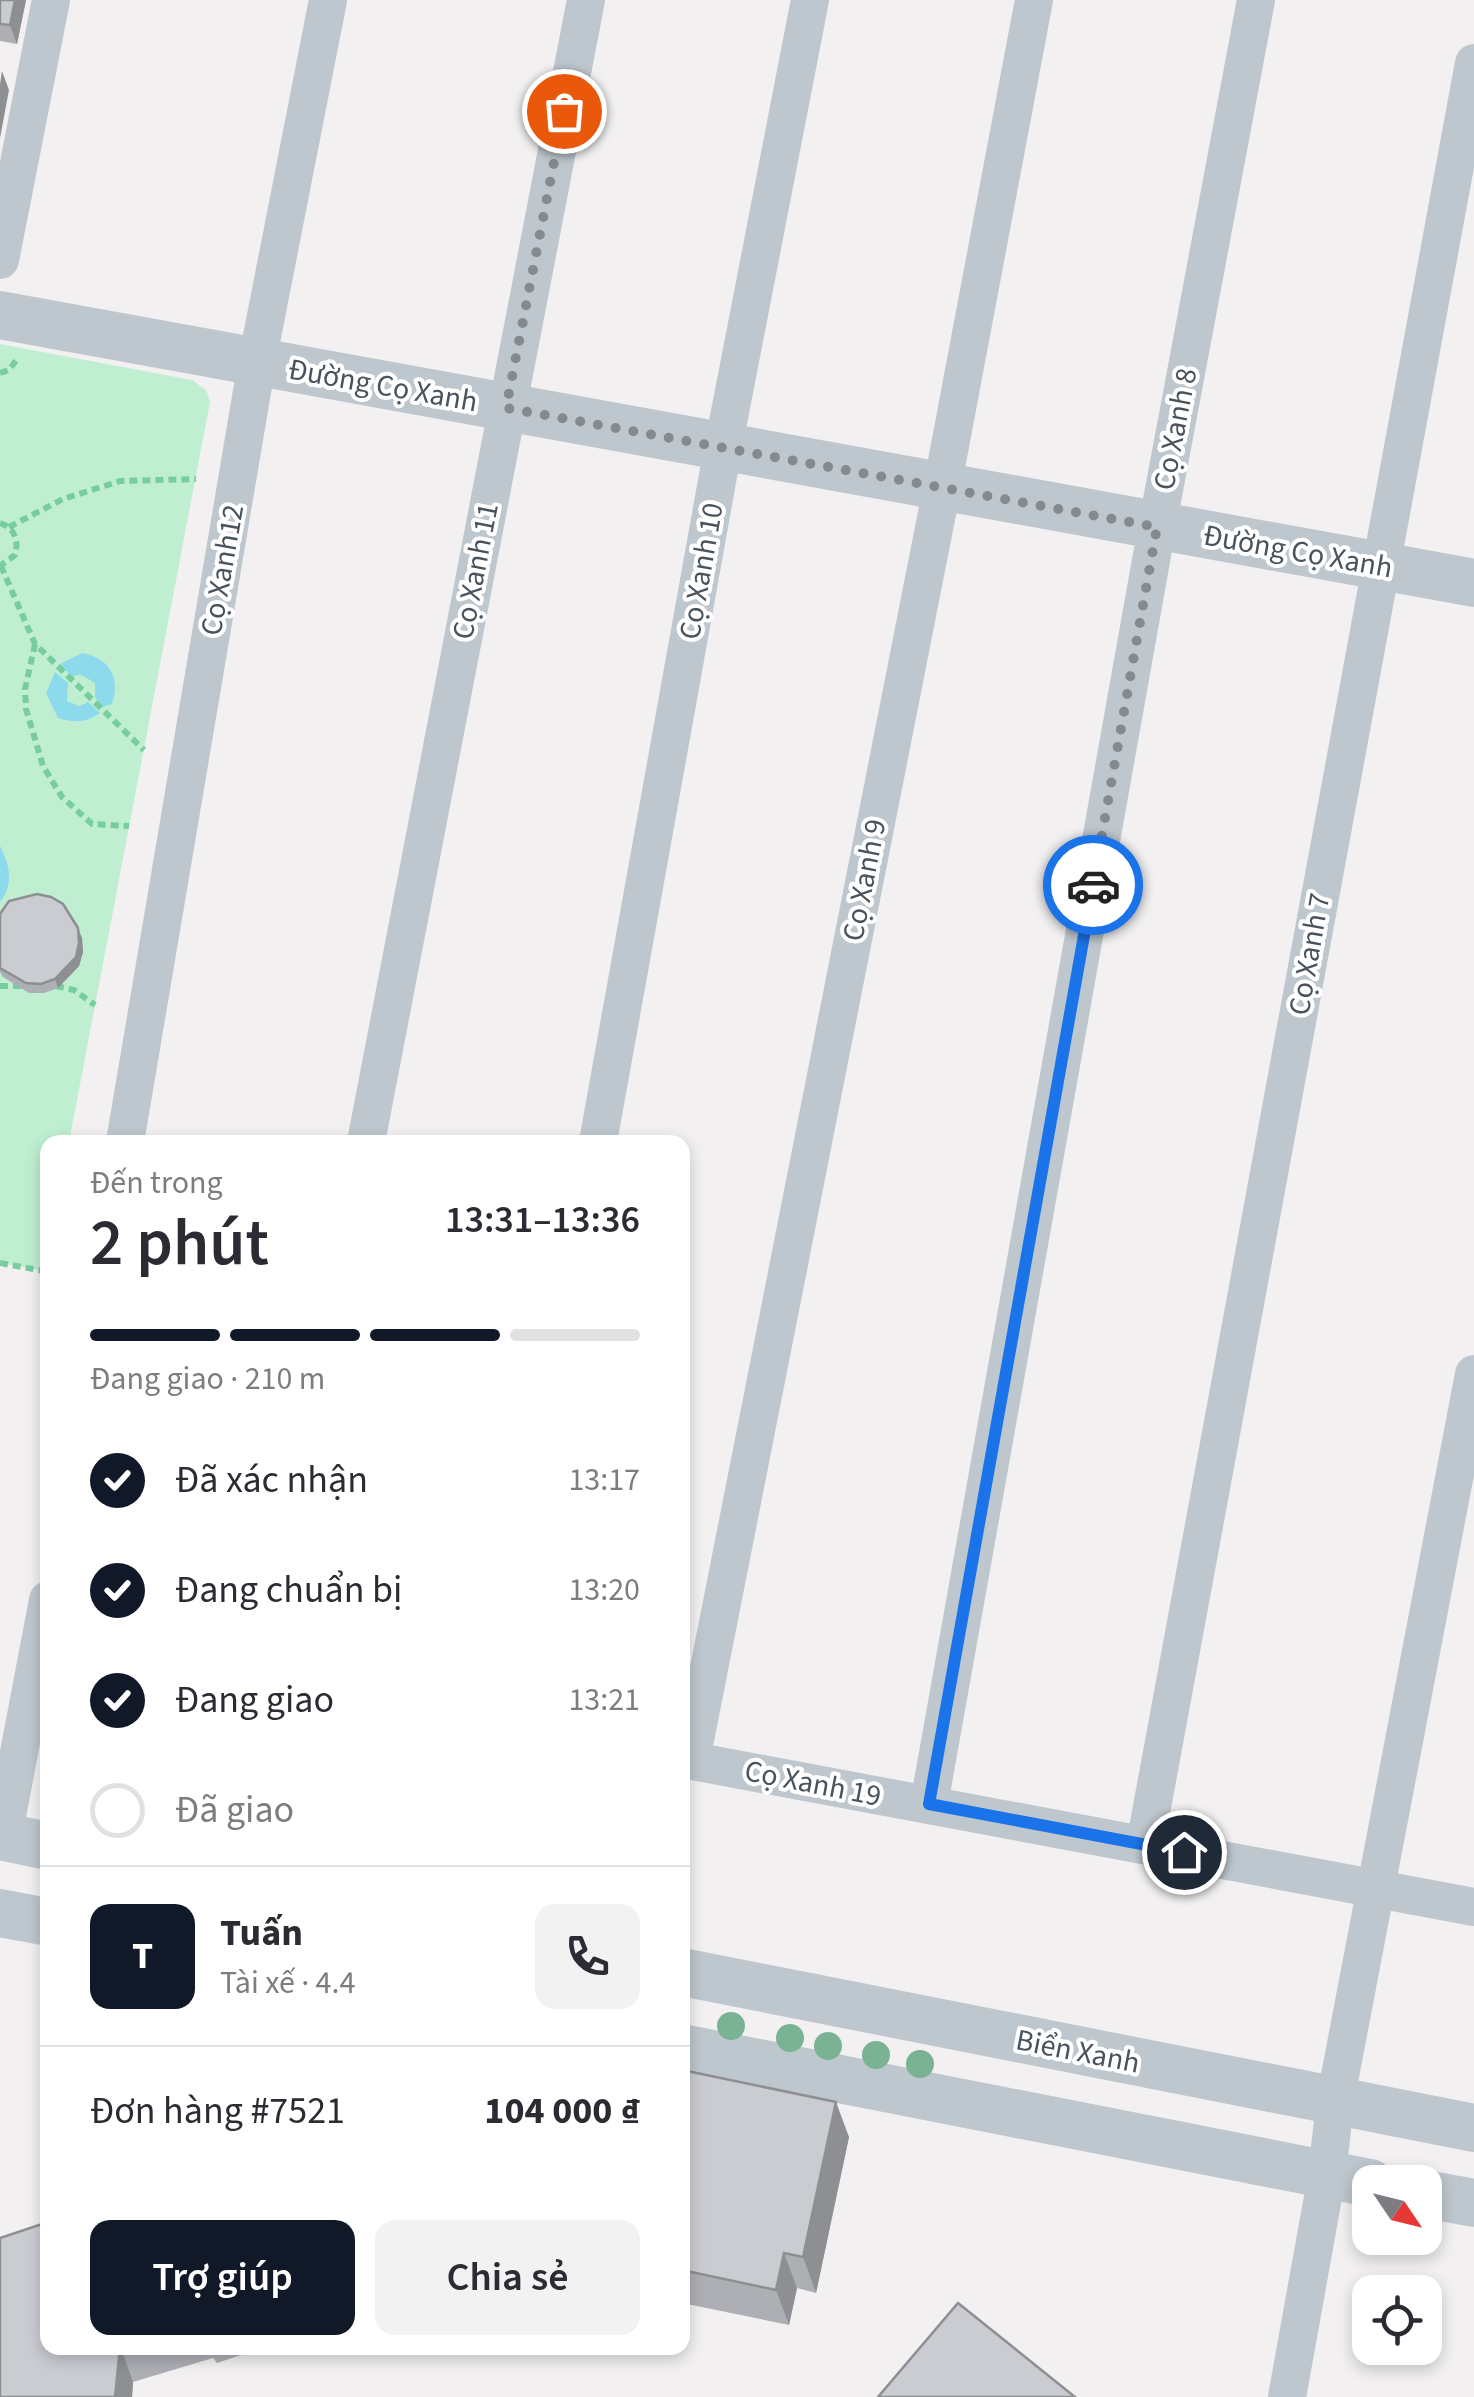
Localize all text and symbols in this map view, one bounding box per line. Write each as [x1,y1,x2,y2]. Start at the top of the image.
pin [522,69,607,154]
icon: bag [537,84,592,139]
street label: Đường Cọ Xanh [285,348,481,423]
street label: Cọ Xanh 8 [1143,365,1208,494]
street label: Cọ Xanh 11 [441,499,510,643]
street label: Cọ Xanh 10 [668,499,735,643]
street label: Cọ Xanh12 [190,501,255,639]
street label: Đường Cọ Xanh [1200,514,1396,589]
street label: Cọ Xanh 9 [832,816,897,945]
courier [1043,835,1143,935]
icon: car [1066,858,1121,913]
street label: Cọ Xanh 7 [1278,890,1341,1019]
text: Đến trong [90,1160,223,1206]
text: 13:31–13:36 [445,1193,640,1247]
text: 2 phút [90,1197,269,1290]
text: Đang giao · 210 m [90,1356,325,1402]
icon: check [90,1453,145,1508]
text: Đã xác nhận [175,1453,368,1507]
text: 13:17 [568,1457,640,1503]
icon: check [90,1563,145,1618]
text: Đang chuẩn bị [175,1563,402,1617]
text: 13:20 [568,1567,640,1613]
icon: check [90,1673,145,1728]
text: Đang giao [175,1673,334,1727]
text: 13:21 [568,1677,640,1723]
street label: Cọ Xanh 19 [741,1749,885,1818]
text: Đã giao [175,1783,294,1837]
pin [1142,1810,1227,1895]
icon: home [1157,1825,1212,1880]
button: phone [535,1904,640,2009]
text: Tuấn [220,1906,303,1960]
text: T [132,1929,153,1983]
text: Tài xế · 4.4 [220,1960,355,2006]
street label: Biển Xanh [1012,2018,1143,2085]
text: Đơn hàng #7521 [90,2084,345,2138]
text: 104 000 ₫ [484,2084,640,2138]
north arrow [1352,2165,1442,2255]
map controls [1352,2165,1442,2365]
button: Trợ giúp [90,2220,355,2335]
button: Chia sẻ [375,2220,640,2335]
button: locate [1352,2275,1442,2365]

